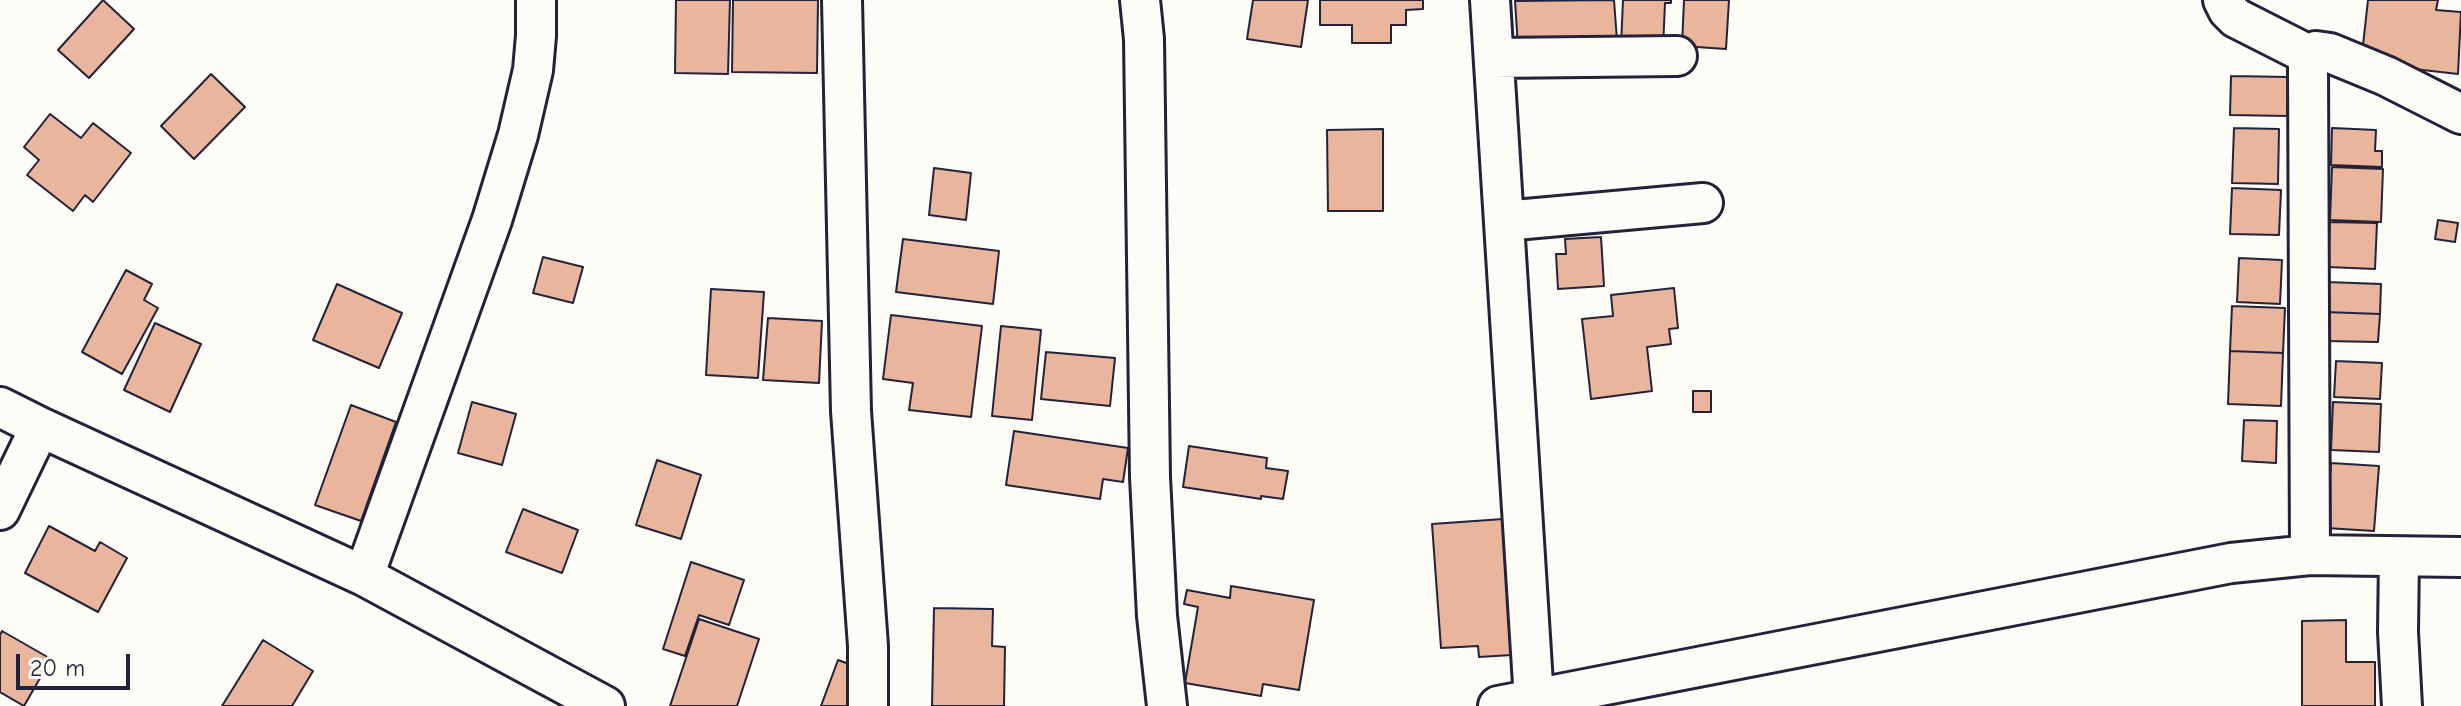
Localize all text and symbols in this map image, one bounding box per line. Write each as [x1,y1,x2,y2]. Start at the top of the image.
scale bar [20,638,134,688]
text: 20 m [30,654,85,682]

